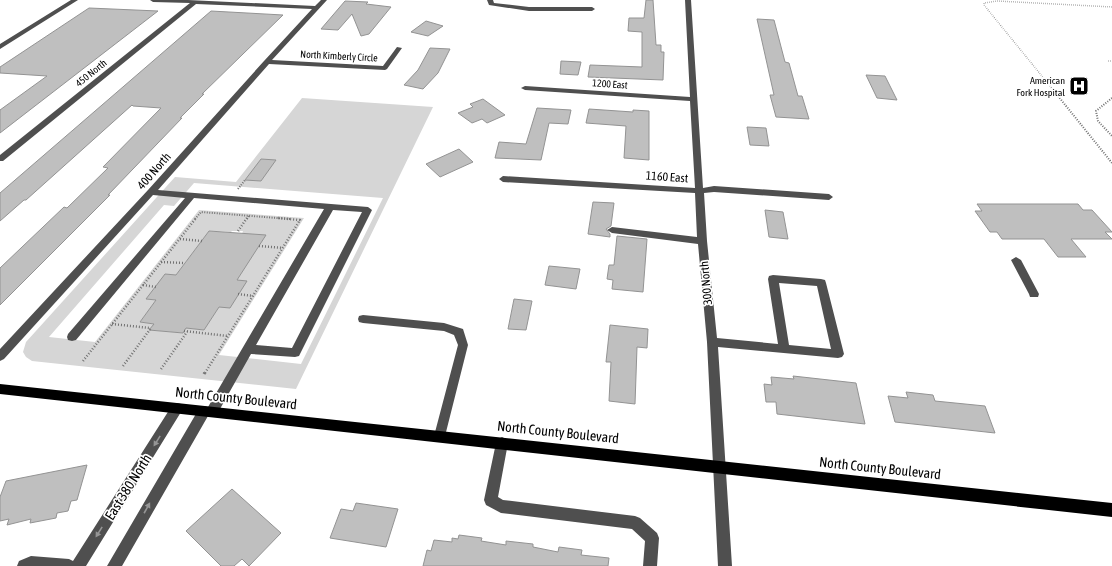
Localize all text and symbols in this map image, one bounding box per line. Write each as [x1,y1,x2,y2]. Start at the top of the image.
street label: North Kimberly Circle [300,48,379,64]
street label: 450 North [73,57,109,89]
place label: American Fork Hospital [1016,75,1065,98]
hospital icon: American Fork Hospital [1068,75,1090,97]
street label: 1200 East [592,77,628,91]
street label: 400 North [134,150,174,192]
street label: 1160 East [645,169,689,186]
street label: 300 North [697,260,715,306]
street label: North County Boulevard [174,384,298,412]
street label: North County Boulevard [496,418,620,446]
one-way arrow [153,436,161,446]
street label: East 380 North [101,451,155,523]
street label: North County Boulevard [818,454,942,482]
one-way arrow [144,502,151,513]
one-way arrow [96,526,103,538]

